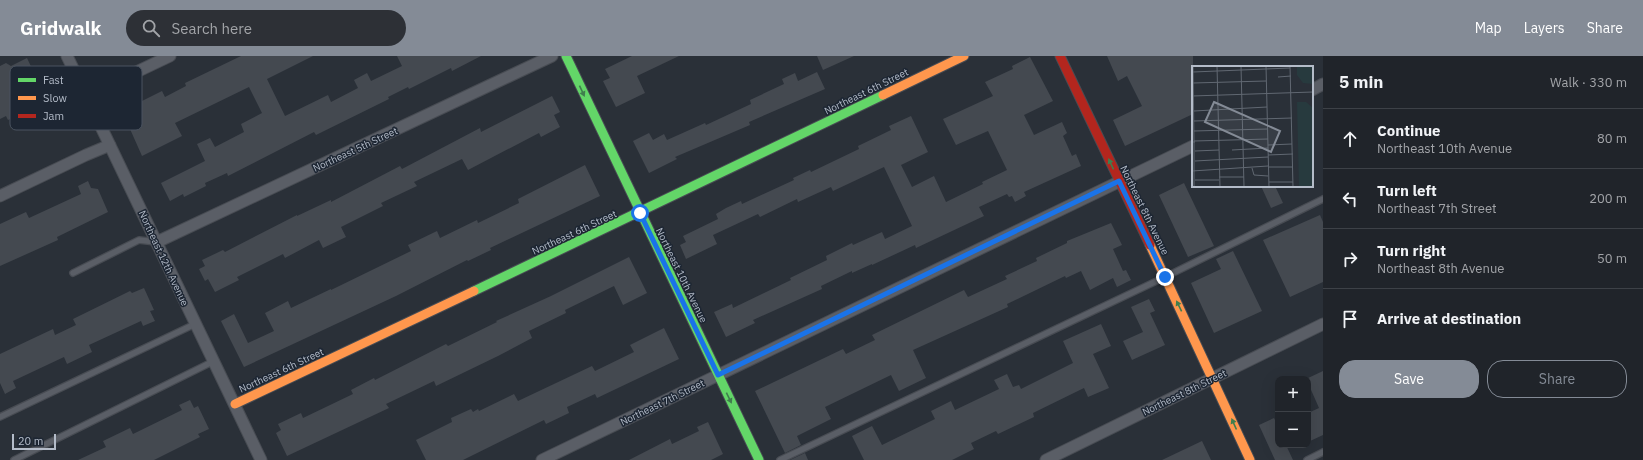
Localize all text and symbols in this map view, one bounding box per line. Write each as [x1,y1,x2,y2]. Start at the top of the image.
search box [126,10,406,46]
text: Gridwalk [20,16,102,40]
icon: search [140,17,162,39]
text: Search here [172,19,252,38]
text: Map [1475,19,1502,37]
text: Layers [1524,19,1565,37]
text: Share [1587,19,1623,37]
street label: Northeast 6th Street [822,65,911,117]
legend [10,66,142,130]
inset map [1192,66,1313,187]
text: 5 min [1339,71,1383,93]
text: Fast [43,73,64,87]
text: Walk · 330 m [1550,74,1627,91]
one-way arrow [579,86,585,97]
text: Slow [43,91,67,105]
text: Jam [43,109,64,123]
text: Continue [1377,121,1441,140]
street label: Northeast 5th Street [311,124,400,175]
icon: ahead [1339,128,1361,150]
text: 80 m [1597,130,1627,147]
text: Northeast 10th Avenue [1377,140,1512,157]
one-way arrow [1108,158,1114,170]
street label: Northeast 8th Avenue [1117,163,1172,258]
text: Turn left [1377,181,1437,200]
icon: left [1339,188,1361,210]
text: 200 m [1589,190,1627,207]
text: Northeast 7th Street [1377,200,1497,217]
route start [631,204,649,222]
street label: Northeast 6th Street [530,207,619,258]
street label: Northeast 12th Avenue [136,208,192,309]
street label: Northeast 10th Avenue [653,226,710,325]
text: Turn right [1377,241,1446,260]
icon: right [1339,248,1361,270]
text: 50 m [1597,250,1627,267]
text: Northeast 8th Avenue [1377,260,1504,277]
route end [1156,268,1174,286]
one-way arrow [1176,301,1182,312]
icon: arrive [1339,308,1361,330]
text: Arrive at destination [1377,309,1521,328]
street label: Northeast 6th Street [237,345,326,396]
button: Save [1339,360,1479,398]
button: Share [1487,360,1627,398]
street label: Northeast 8th Street [1140,366,1229,418]
street label: Northeast 7th Street [618,376,707,428]
map controls [1275,376,1311,448]
button: + [1275,376,1311,412]
one-way arrow [726,392,732,404]
button: − [1275,412,1311,448]
one-way arrow [1231,419,1237,430]
scale bar [12,432,56,451]
text: 20 m [18,434,43,448]

